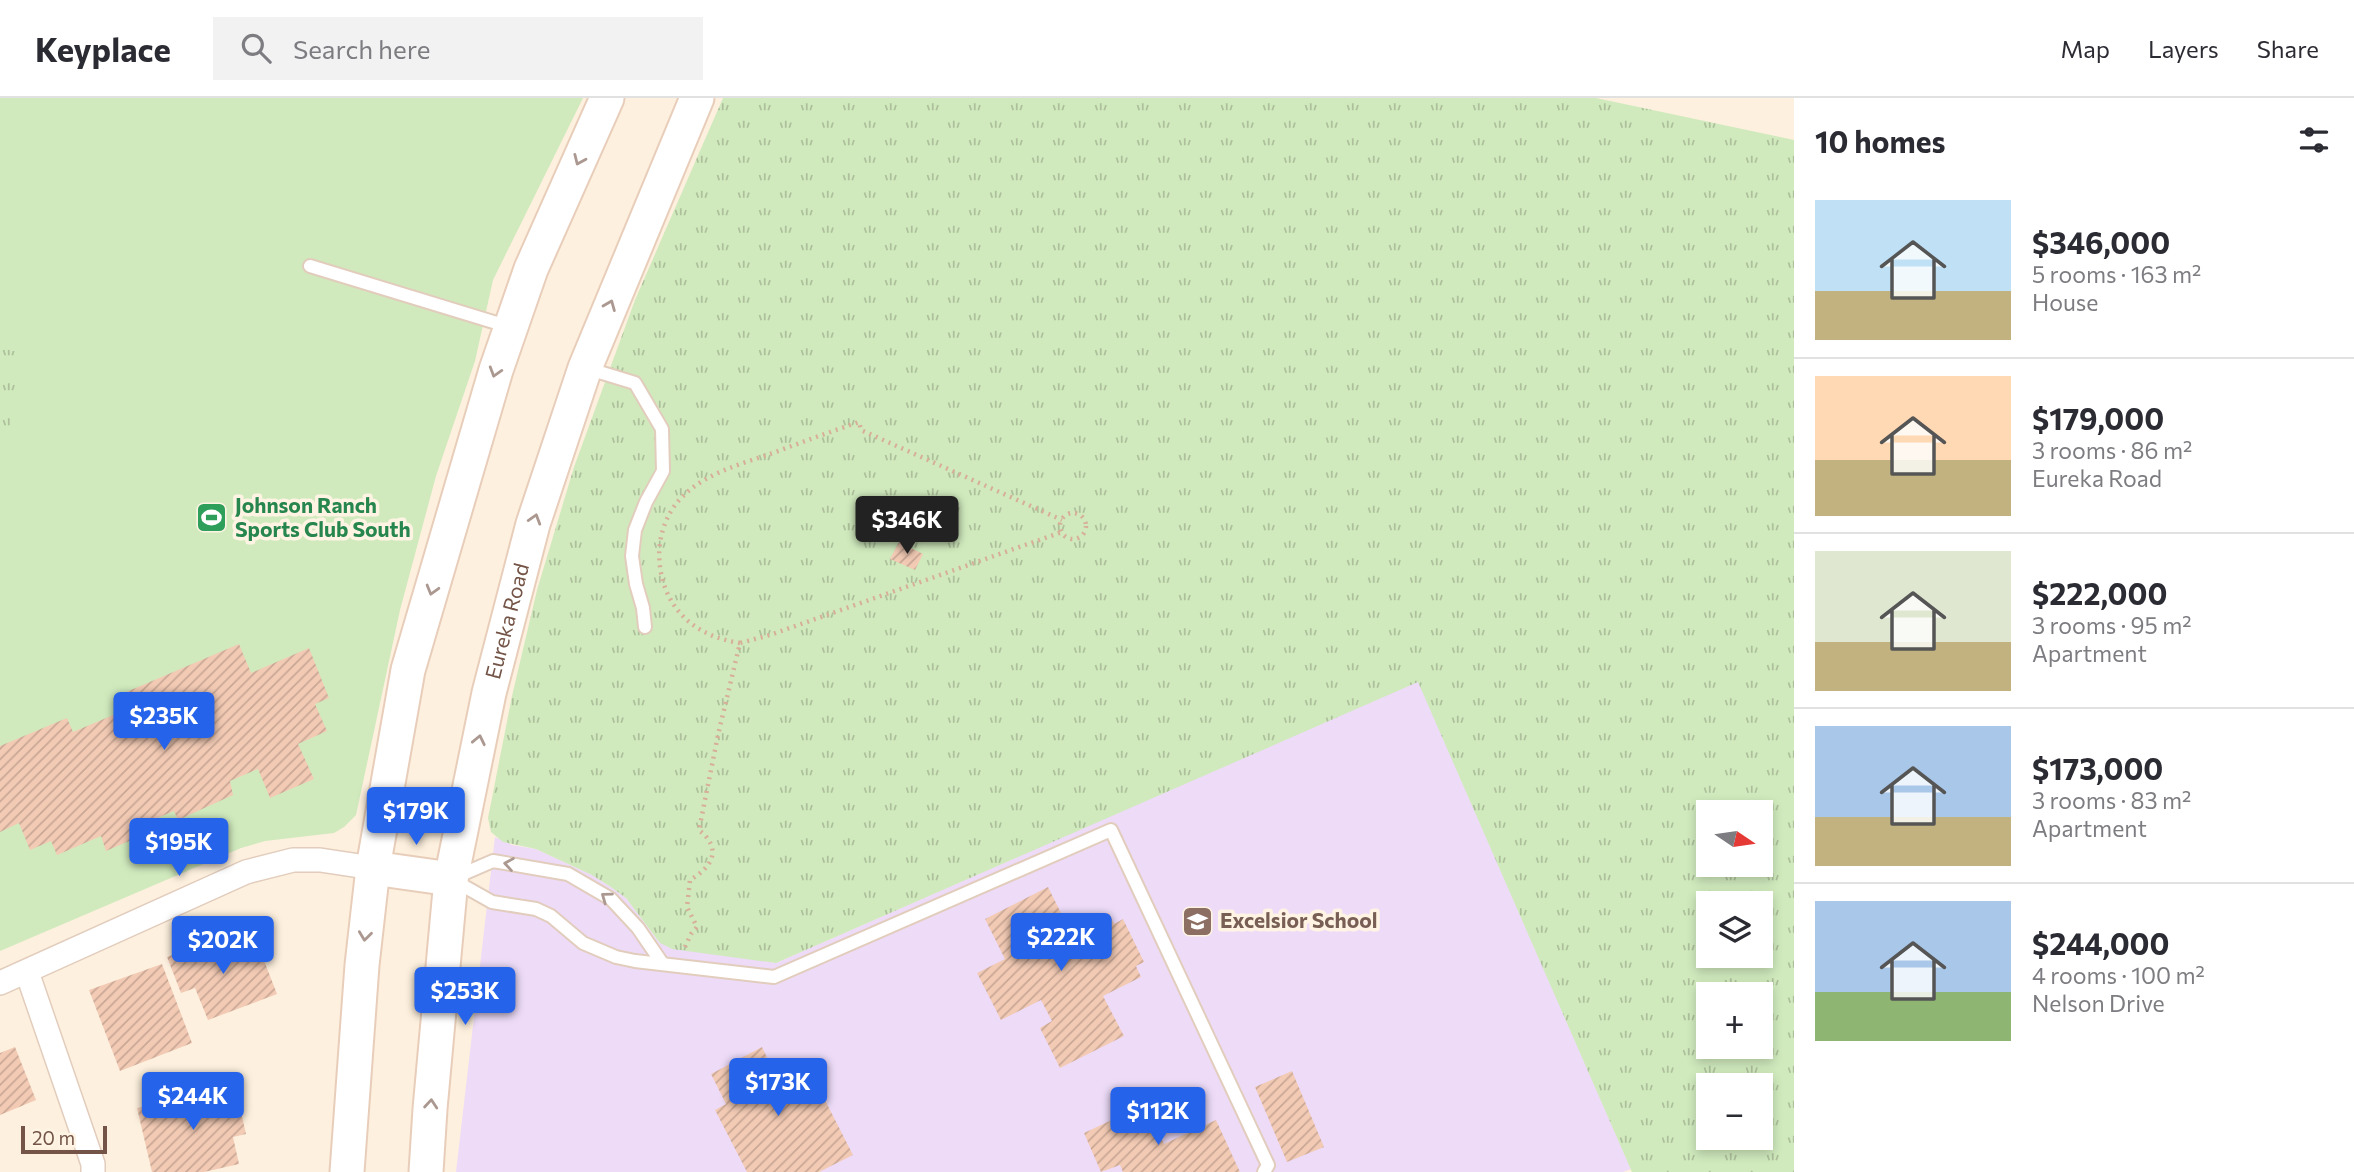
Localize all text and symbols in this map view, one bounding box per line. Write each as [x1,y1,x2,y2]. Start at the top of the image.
search box [213,17,703,80]
text: Keyplace [35,28,171,69]
icon: search [237,29,275,67]
text: Search here [293,33,430,64]
text: Map [2061,34,2110,63]
text: Layers [2148,34,2219,63]
text: Share [2257,34,2319,63]
icon: filters [2295,121,2333,159]
text: 10 homes [1815,122,1945,159]
one-way arrow [573,153,587,165]
text: $346,000 [2032,223,2170,260]
icon: home [1871,228,1955,312]
text: 5 rooms · 163 m² [2032,260,2201,288]
text: House [2032,288,2098,316]
one-way arrow [602,300,616,312]
one-way arrow [489,365,504,377]
text: $179,000 [2032,399,2164,436]
icon: home [1871,404,1955,488]
text: 3 rooms · 86 m² [2032,436,2192,464]
text: Eureka Road [2032,464,2162,492]
place label: Johnson Ranch Sports Club South [235,492,411,541]
pin: $346K [858,496,956,556]
sports icon: Johnson Ranch Sports Club South [195,501,229,535]
text: $346K [872,505,942,533]
one-way arrow [526,514,541,526]
street label: Eureka Road [479,560,533,682]
text: $222,000 [2032,574,2167,611]
icon: home [1871,579,1955,663]
one-way arrow [425,584,440,596]
text: 3 rooms · 95 m² [2032,611,2191,639]
text: Apartment [2032,639,2147,667]
pin: $235K [115,692,213,752]
text: $235K [129,701,199,729]
one-way arrow [471,734,486,746]
text: $173,000 [2032,749,2163,786]
icon: home [1871,754,1955,838]
text: 3 rooms · 83 m² [2032,786,2191,814]
pin: $179K [367,788,465,847]
text: $179K [383,796,449,824]
north arrow [1696,800,1773,877]
map controls [1696,800,1773,1150]
text: Apartment [2032,814,2147,842]
pin: $195K [130,818,228,878]
text: $195K [145,827,213,855]
one-way arrow [503,857,514,872]
button: layers [1696,891,1773,968]
one-way arrow [601,892,614,905]
school or university icon: Excelsior School [1180,904,1214,938]
place label: Excelsior School [1220,907,1377,932]
pin: $222K [1012,914,1110,973]
pin: $202K [174,916,272,976]
text: $222K [1027,922,1095,950]
text: $244,000 [2032,924,2169,961]
text: $202K [188,925,258,953]
icon: home [1871,929,1955,1013]
one-way arrow [358,930,373,941]
text: 4 rooms · 100 m² [2032,961,2205,989]
pin: $253K [416,968,514,1027]
text: $253K [430,976,500,1004]
button: + [1696,982,1773,1059]
text: Nelson Drive [2032,989,2165,1017]
pin: $173K [729,1058,827,1118]
text: $173K [745,1067,811,1095]
pin: $244K [144,1072,242,1132]
button: − [1696,1073,1773,1150]
text: $244K [158,1081,228,1109]
pin: $112K [1109,1088,1207,1147]
text: $112K [1126,1096,1190,1124]
one-way arrow [423,1098,438,1109]
scale bar [21,1123,107,1155]
text: 20 m [32,1126,75,1149]

